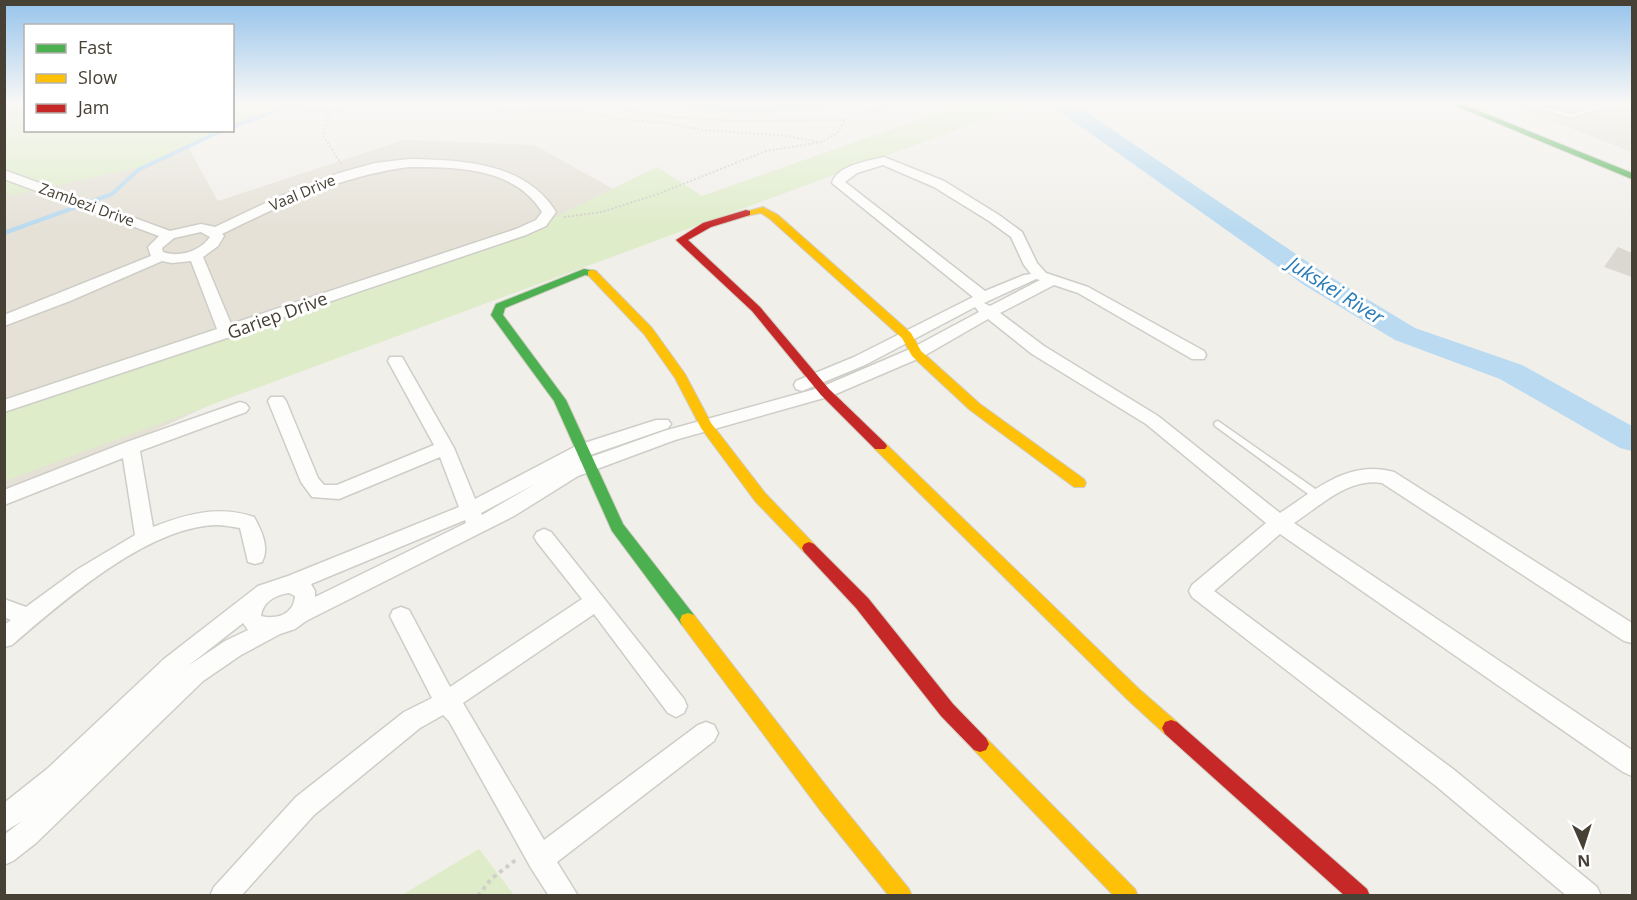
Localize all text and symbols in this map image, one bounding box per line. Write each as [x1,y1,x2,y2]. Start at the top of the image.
legend [24,24,234,132]
text: Fast [78,35,112,59]
text: Slow [78,65,117,89]
text: Jam [76,95,110,119]
street label: Vaal Drive [266,169,338,215]
street label: Zambezi Drive [37,178,137,230]
water label: Jukskei River [1279,248,1390,331]
street label: Gariep Drive [224,286,330,344]
north arrow [1553,816,1613,876]
text: N [1577,850,1591,872]

